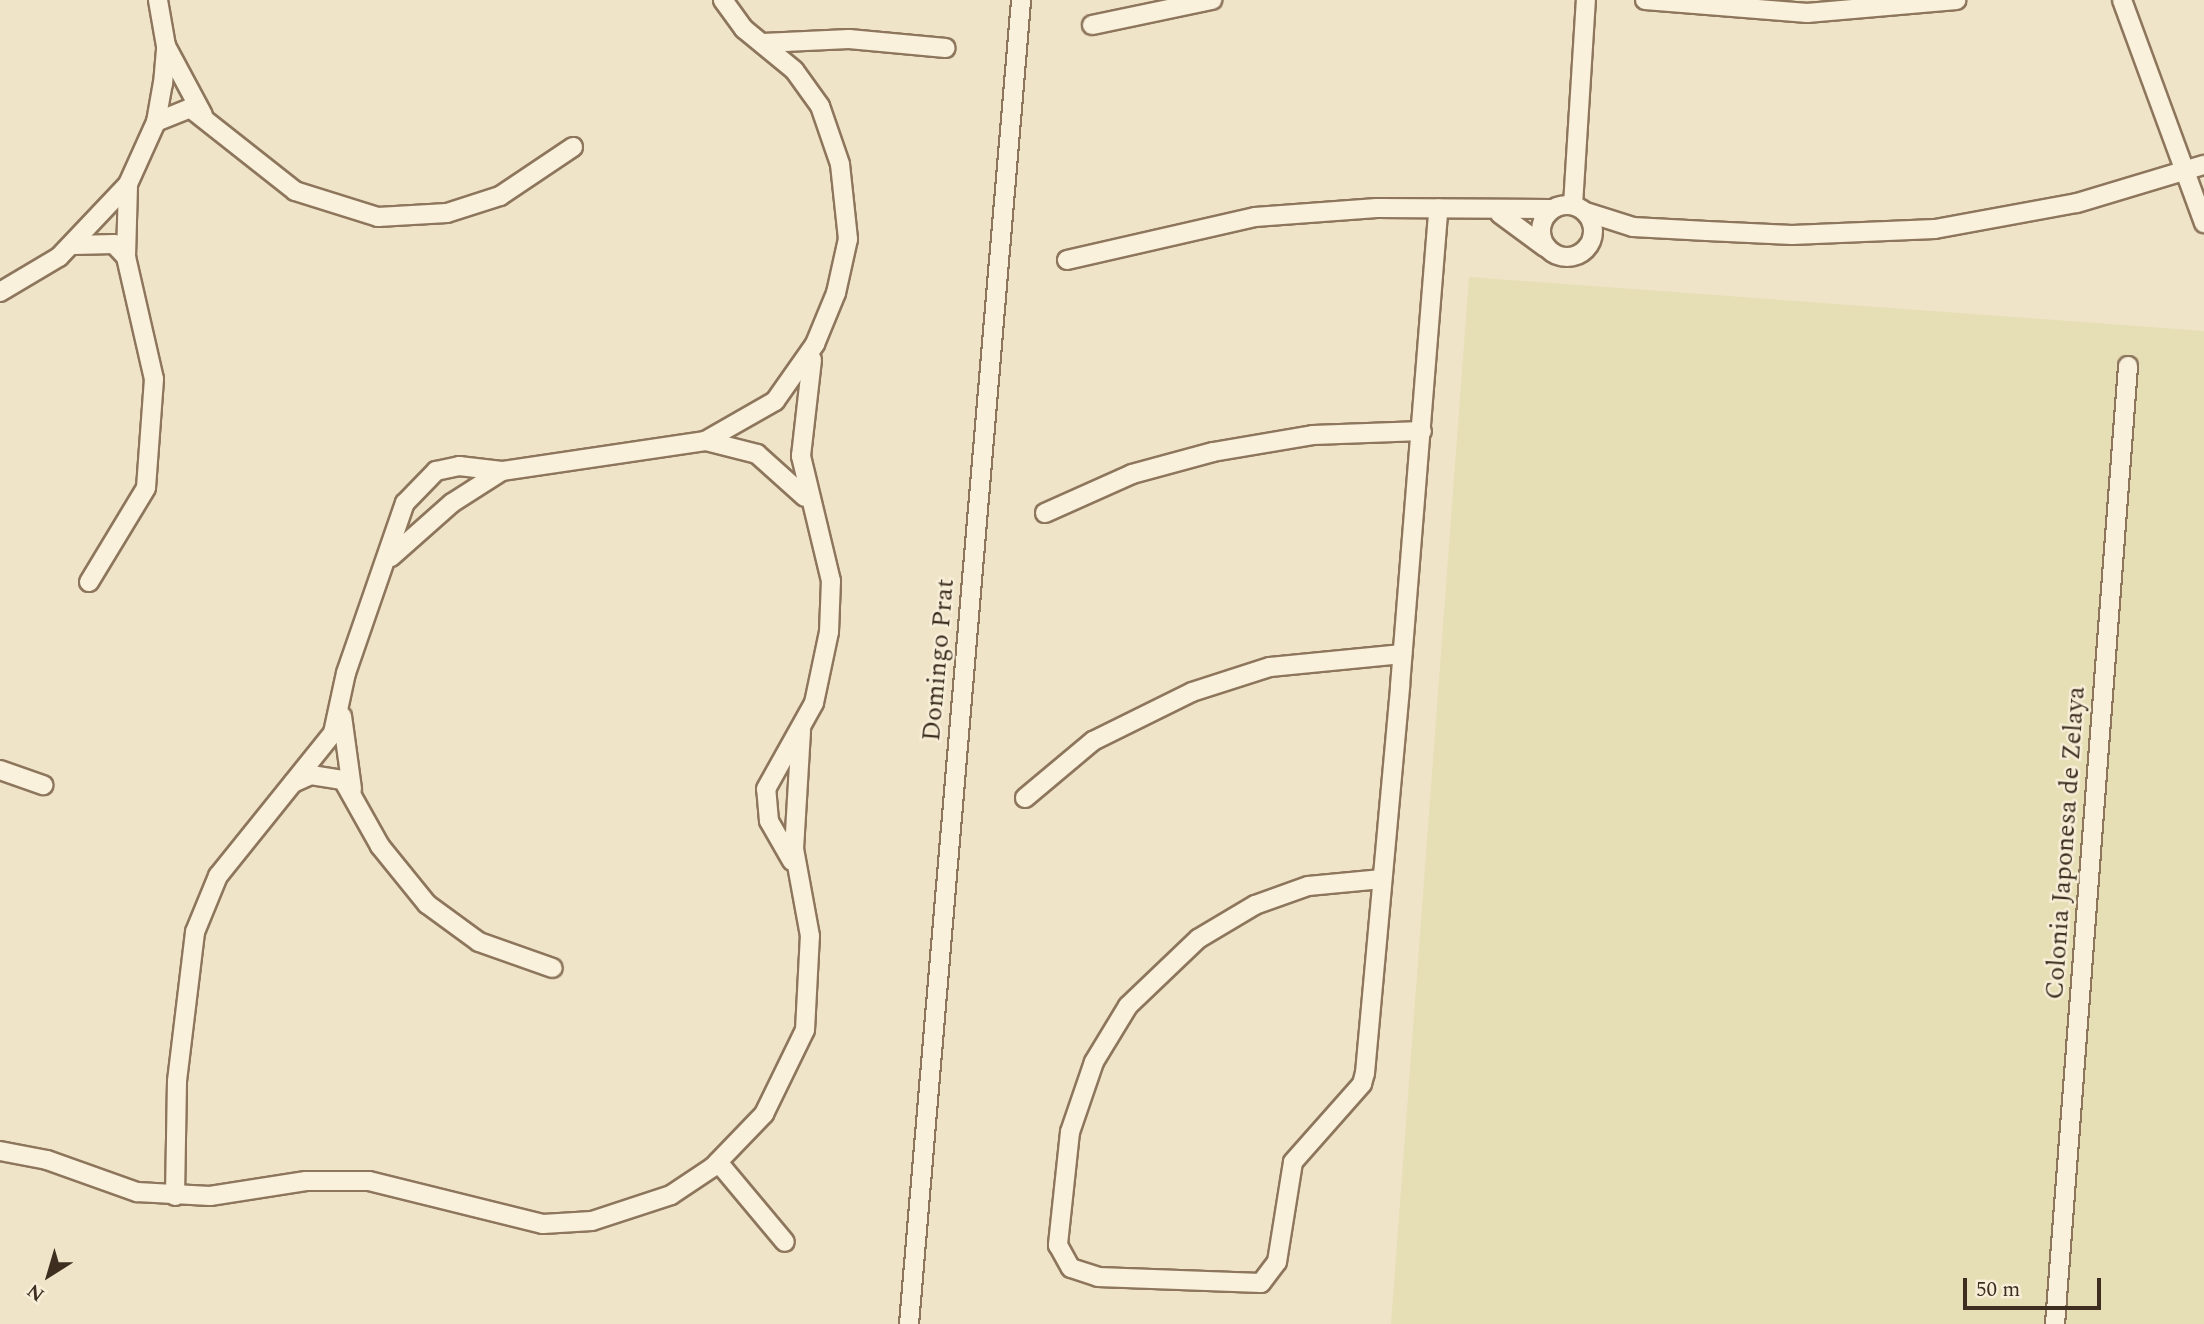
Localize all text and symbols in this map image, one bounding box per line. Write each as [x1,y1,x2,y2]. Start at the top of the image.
street label: Domingo Prat [916,578,962,742]
street label: Colonia Japonesa de Zelaya [2039,685,2093,1001]
north arrow [14,1240,84,1310]
scale bar [1966,1264,2104,1308]
text: 50 m [1976,1274,2020,1306]
text: N [21,1276,51,1308]

